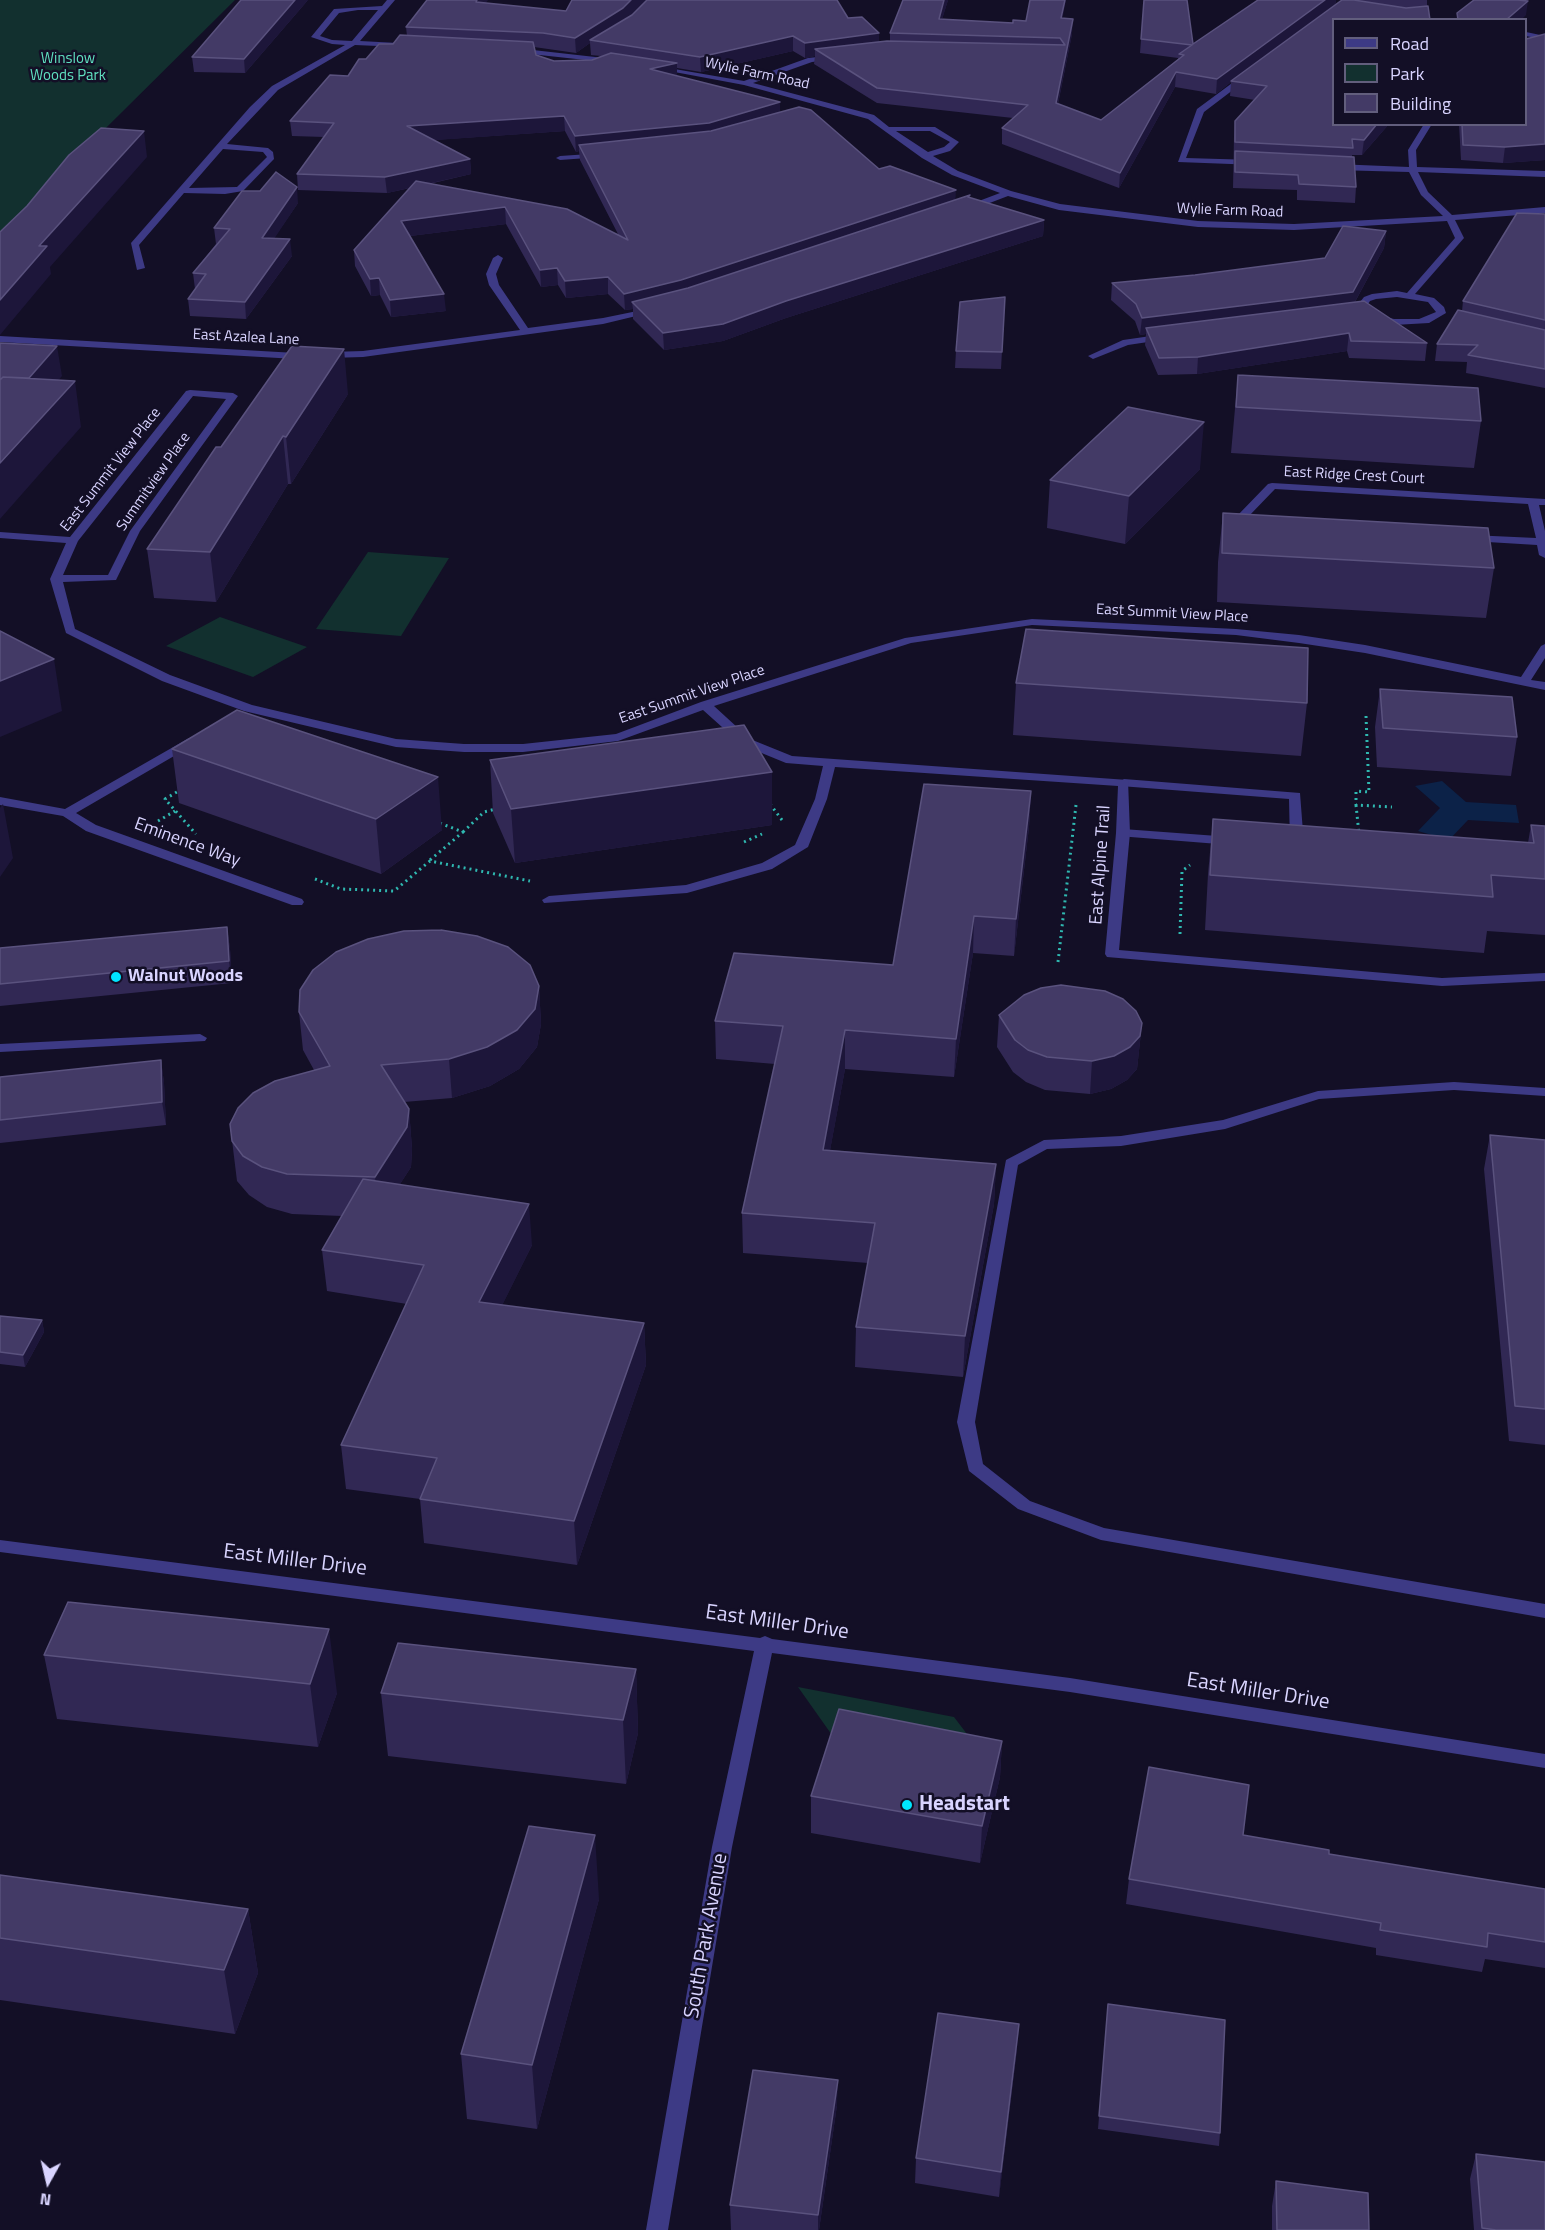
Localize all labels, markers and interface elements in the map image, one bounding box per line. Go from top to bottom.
legend [1332,18,1527,126]
text: Road [1390,30,1429,57]
park label: Winslow Woods Park [30,50,106,85]
street label: Wylie Farm Road [703,54,811,94]
text: Park [1390,60,1424,87]
text: Building [1390,90,1451,117]
street label: Wylie Farm Road [1176,200,1284,222]
street label: East Azalea Lane [192,326,300,350]
street label: East Summit View Place [57,404,165,536]
street label: Summitview Place [113,429,195,535]
street label: East Ridge Crest Court [1283,463,1425,489]
street label: East Summit View Place [1095,601,1249,627]
street label: East Summit View Place [617,662,767,728]
street label: East Alpine Trail [1086,804,1116,926]
street label: Eminence Way [131,814,243,872]
place label: Walnut Woods [128,966,243,988]
marker: Walnut Woods [109,970,123,984]
street label: East Miller Drive [222,1540,368,1582]
street label: East Miller Drive [704,1600,850,1646]
street label: East Miller Drive [1185,1668,1331,1716]
place label: Headstart [919,1792,1010,1818]
marker: Headstart [900,1798,914,1812]
street label: South Park Avenue [680,1851,734,2021]
north arrow [18,2152,78,2212]
text: N [38,2187,53,2212]

